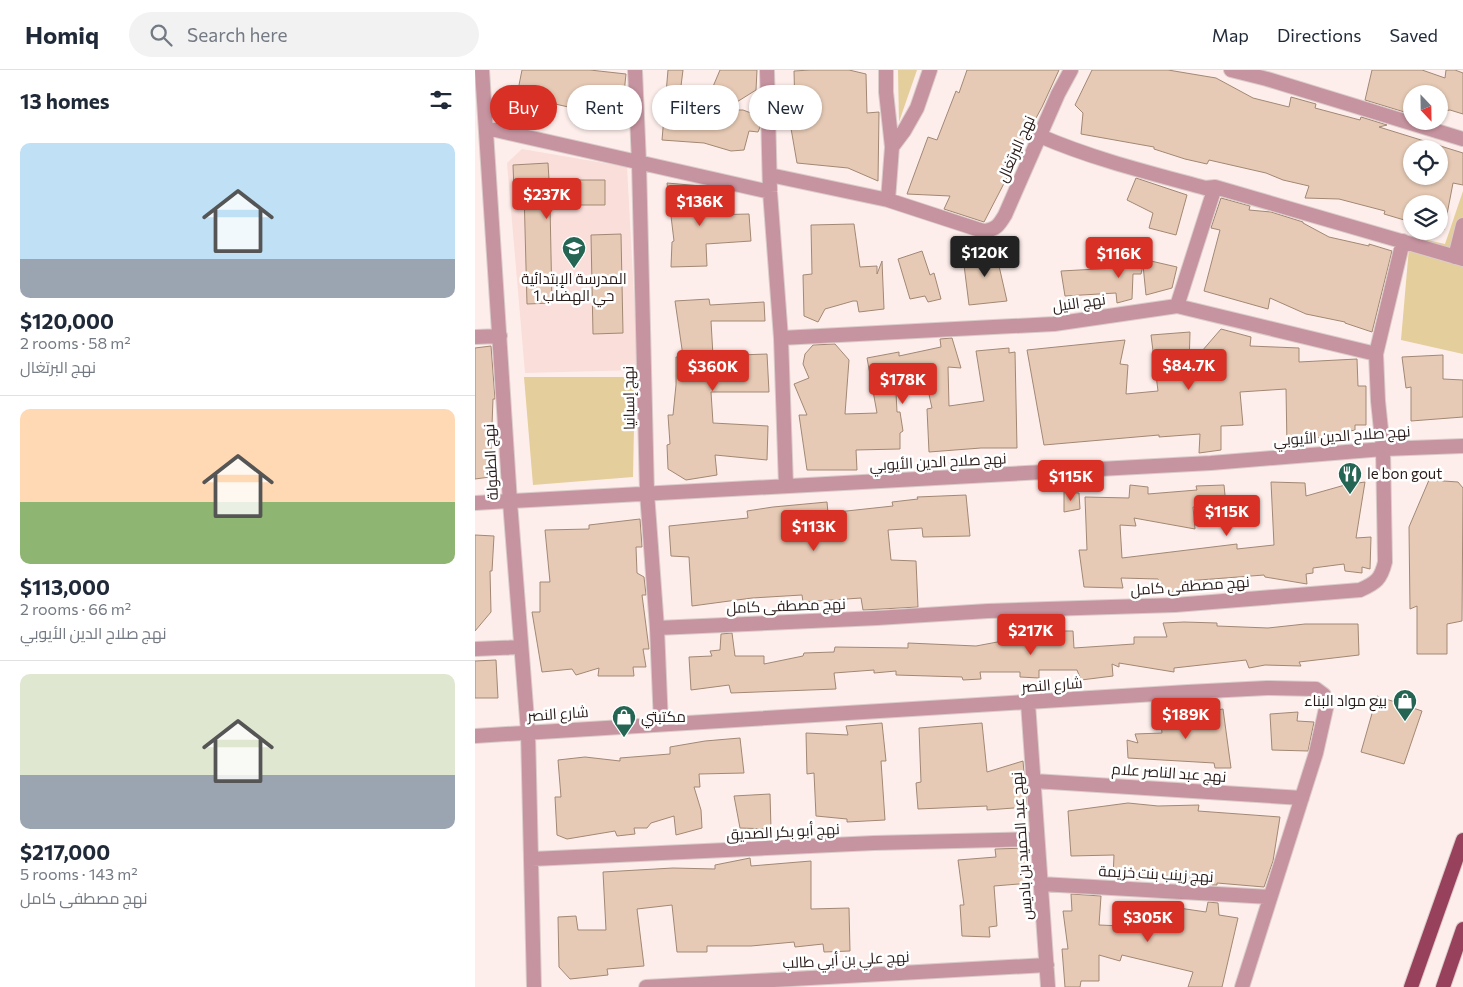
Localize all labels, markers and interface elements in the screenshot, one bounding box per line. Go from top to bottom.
search box [129,12,479,57]
text: Homiq [25,20,99,49]
icon: search [147,21,175,49]
text: Search here [187,23,288,46]
text: Map [1212,24,1249,46]
text: Directions [1277,24,1361,46]
text: Saved [1389,24,1438,46]
chip: Buy [490,85,557,130]
chip: Rent [567,85,642,130]
chip: Filters [652,85,739,130]
chip: New [749,85,822,130]
north arrow [1403,85,1447,130]
map controls [1403,85,1448,240]
icon: filters [427,86,455,114]
text: 13 homes [20,88,110,113]
street label: نهج البرتغال [992,112,1041,186]
button: locate [1403,140,1448,185]
icon: home [193,176,283,266]
pin: $237K [512,178,582,220]
text: $237K [523,184,571,203]
pin: $136K [665,184,735,227]
text: $136K [677,191,723,210]
button: layers [1403,195,1448,240]
school or university icon: المدرسة الإبتدائية حي الهضاب 1 [561,235,587,269]
pin: $120K [950,236,1020,278]
pin: $116K [1084,236,1154,279]
text: $120K [961,242,1009,261]
text: $116K [1097,243,1141,262]
place label: المدرسة الإبتدائية حي الهضاب 1 [521,269,627,308]
street label: نهج النيل [1051,289,1107,318]
text: $120,000 [20,308,114,333]
text: 2 rooms · 58 m² [20,333,131,352]
pin: $84.7K [1148,348,1230,391]
pin: $360K [678,350,748,392]
text: $84.7K [1163,355,1215,374]
text: $360K [688,356,738,375]
text: نهج البرتغال [20,357,96,376]
pin: $178K [868,362,938,405]
street label: نهج إسبانيا [618,366,641,430]
text: $178K [880,369,926,388]
street label: نهج صلاح الدين الأيوبي [1273,421,1411,453]
street label: نهج الطفولة [479,423,504,501]
icon: home [193,441,283,531]
street label: نهج صلاح الدين الأيوبي [869,448,1007,478]
pin: $115K [1036,460,1106,502]
restaurant icon: le bon gout [1337,461,1363,495]
place label: le bon gout [1367,464,1442,482]
text: $115K [1049,466,1093,485]
pin: $115K [1192,494,1262,537]
text: $115K [1205,501,1249,520]
pin: $113K [779,510,849,552]
text: $113K [792,516,836,535]
street label: نهج مصطفى كامل [1130,572,1250,601]
text: $113,000 [20,574,110,599]
street label: نهج مصطفى كامل [726,594,846,619]
text: 2 rooms · 66 m² [20,599,131,618]
pin: $217K [996,614,1066,656]
text: $217K [1008,620,1054,639]
text: نهج صلاح الدين الأيوبي [20,623,166,642]
street label: شارع النصر [1020,673,1083,698]
shop icon: بيع مواد البناء [1392,688,1418,722]
place label: بيع مواد البناء [1304,691,1387,712]
pin: $189K [1151,698,1221,740]
street label: شارع النصر [526,702,589,727]
shop icon: مكتبتي [611,704,637,738]
text: $189K [1162,704,1210,723]
icon: home [193,706,283,796]
place label: مكتبتي [641,707,686,729]
street label: نهج عبد الناصر علام [1111,759,1227,788]
street label: نهج عبد الحميد بن باديس [1007,771,1038,921]
street label: نهج أبو بكر الصديق [726,819,840,846]
text: $217,000 [20,839,110,864]
street label: نهج زينب بنت خزيمة [1098,861,1214,888]
text: 5 rooms · 143 m² [20,864,138,883]
text: نهج مصطفى كامل [20,888,147,907]
pin: $305K [1113,900,1183,943]
text: $305K [1123,907,1173,926]
street label: نهج علي بن أبي طالب [782,947,910,975]

